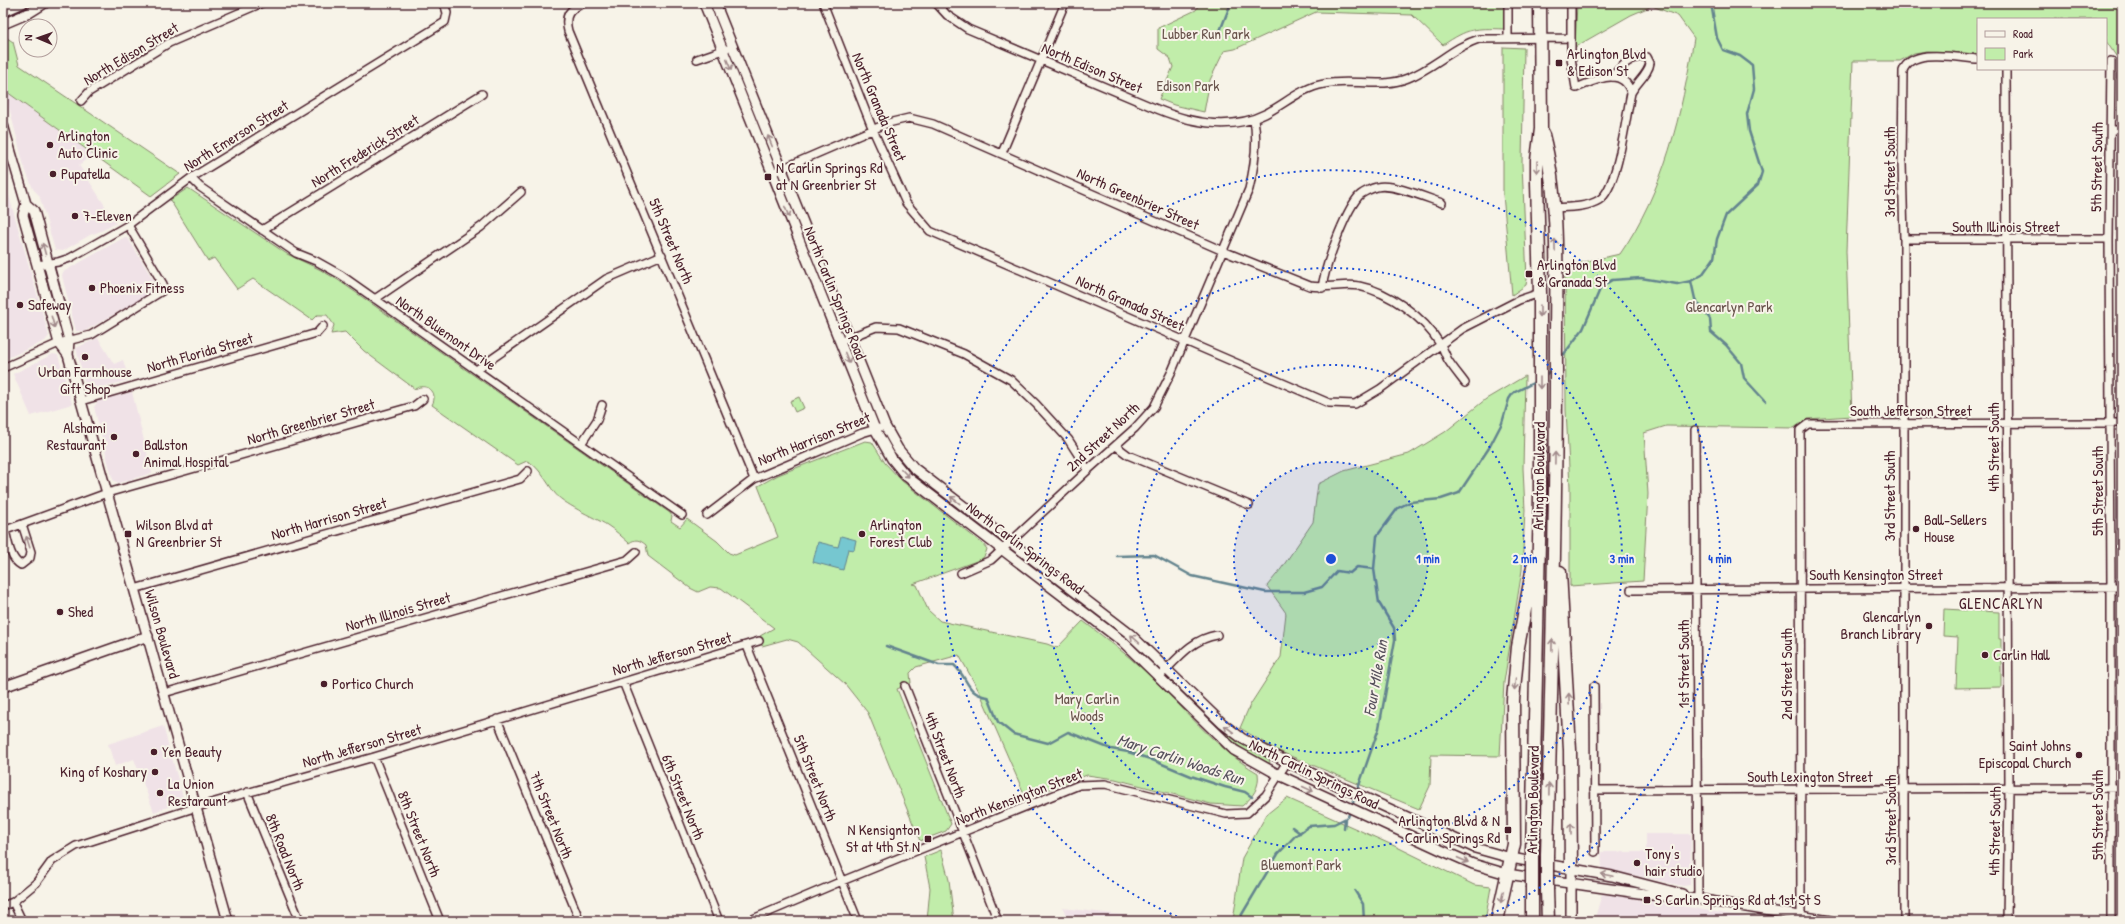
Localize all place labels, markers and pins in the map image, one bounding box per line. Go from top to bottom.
place label: Arlington Blvd & Edison St [1567,43,1646,81]
marker: Arlington Blvd & Edison St [1554,58,1564,68]
place label: Arlington Auto Clinic [58,125,118,163]
marker: Arlington Auto Clinic [45,140,55,150]
place label: N Carlin Springs Rd at N Greenbrier St [776,157,883,195]
place label: Pupatella [61,163,110,184]
marker: Pupatella [48,169,58,179]
marker: N Carlin Springs Rd at N Greenbrier St [763,172,773,182]
place label: 7-Eleven [83,205,132,226]
marker: 7-Eleven [70,211,80,221]
place label: Arlington Blvd & Granada St [1537,254,1616,292]
marker: Arlington Blvd & Granada St [1524,269,1534,279]
place label: Phoenix Fitness [100,277,185,298]
marker: Phoenix Fitness [87,283,97,293]
place label: Safeway [28,294,71,315]
marker: Safeway [15,300,25,310]
marker: Urban Farmhouse Gift Shop [80,352,90,362]
place label: Urban Farmhouse Gift Shop [38,361,132,399]
place label: Alshami Restaurant [47,417,107,455]
marker: Alshami Restaurant [109,432,119,442]
place label: Ballston Animal Hospital [144,434,229,472]
marker: Ballston Animal Hospital [131,449,141,459]
place label: Ball-Sellers House [1924,509,1987,547]
place label: Wilson Blvd at N Greenbrier St [136,514,223,552]
place label: Arlington Forest Club [869,514,932,552]
marker: Ball-Sellers House [1911,524,1921,534]
marker: Wilson Blvd at N Greenbrier St [123,529,133,539]
marker: Arlington Forest Club [857,529,867,539]
centre of rings [1324,552,1338,566]
place label: Shed [68,601,93,622]
place label: Glencarlyn Branch Library [1840,606,1921,644]
marker: Shed [55,607,65,617]
marker: Glencarlyn Branch Library [1924,621,1934,631]
place label: Carlin Hall [1993,644,2050,665]
marker: Carlin Hall [1980,650,1990,660]
place label: Portico Church [332,673,413,694]
marker: Portico Church [319,679,329,689]
place label: Saint Johns Episcopal Church [1979,735,2071,773]
place label: Yen Beauty [162,741,222,762]
marker: Yen Beauty [149,747,159,757]
marker: Saint Johns Episcopal Church [2074,750,2084,760]
place label: King of Koshary [60,761,147,782]
marker: King of Koshary [150,767,160,777]
place label: La Union Restaraunt [168,773,228,811]
marker: La Union Restaraunt [155,788,165,798]
place label: Arlington Blvd & N Carlin Springs Rd [1398,810,1500,848]
place label: N Kensignton St at 4th St N [846,819,920,857]
marker: Arlington Blvd & N Carlin Springs Rd [1503,825,1513,835]
marker: N Kensignton St at 4th St N [923,834,933,844]
place label: Tony's hair studio [1645,843,1702,881]
marker: Tony's hair studio [1632,858,1642,868]
place label: S Carlin Springs Rd at 1st St S [1655,889,1821,910]
marker: S Carlin Springs Rd at 1st St S [1642,895,1652,905]

